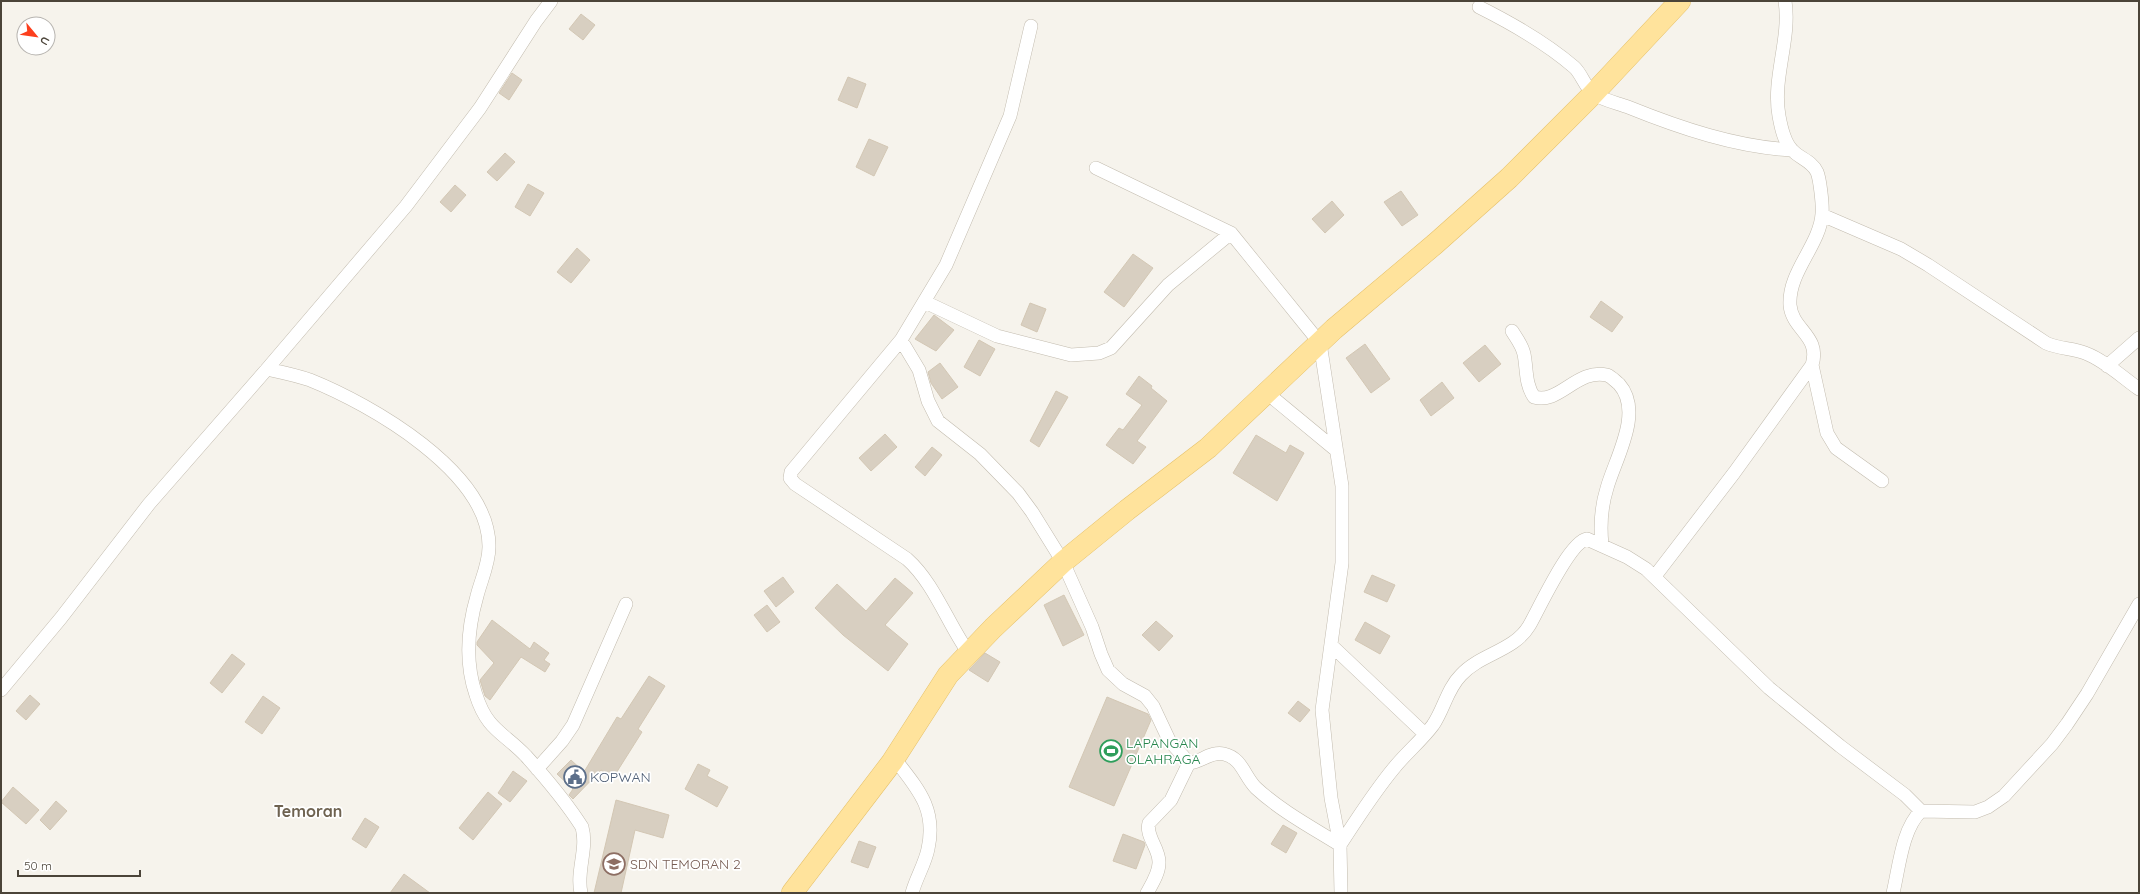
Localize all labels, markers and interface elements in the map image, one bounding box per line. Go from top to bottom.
north arrow [16,16,56,56]
text: U [37,34,53,48]
place label: LAPANGAN OLAHRAGA [1126,734,1200,768]
sports icon: LAPANGAN OLAHRAGA [1098,738,1124,764]
public building icon: KOPWAN [562,764,588,790]
place label: KOPWAN [590,768,651,786]
district label: Temoran [274,801,342,821]
school or university icon: SDN TEMORAN 2 [601,851,627,877]
scale bar [18,852,140,878]
place label: SDN TEMORAN 2 [630,855,741,873]
text: 50 m [24,858,52,873]

